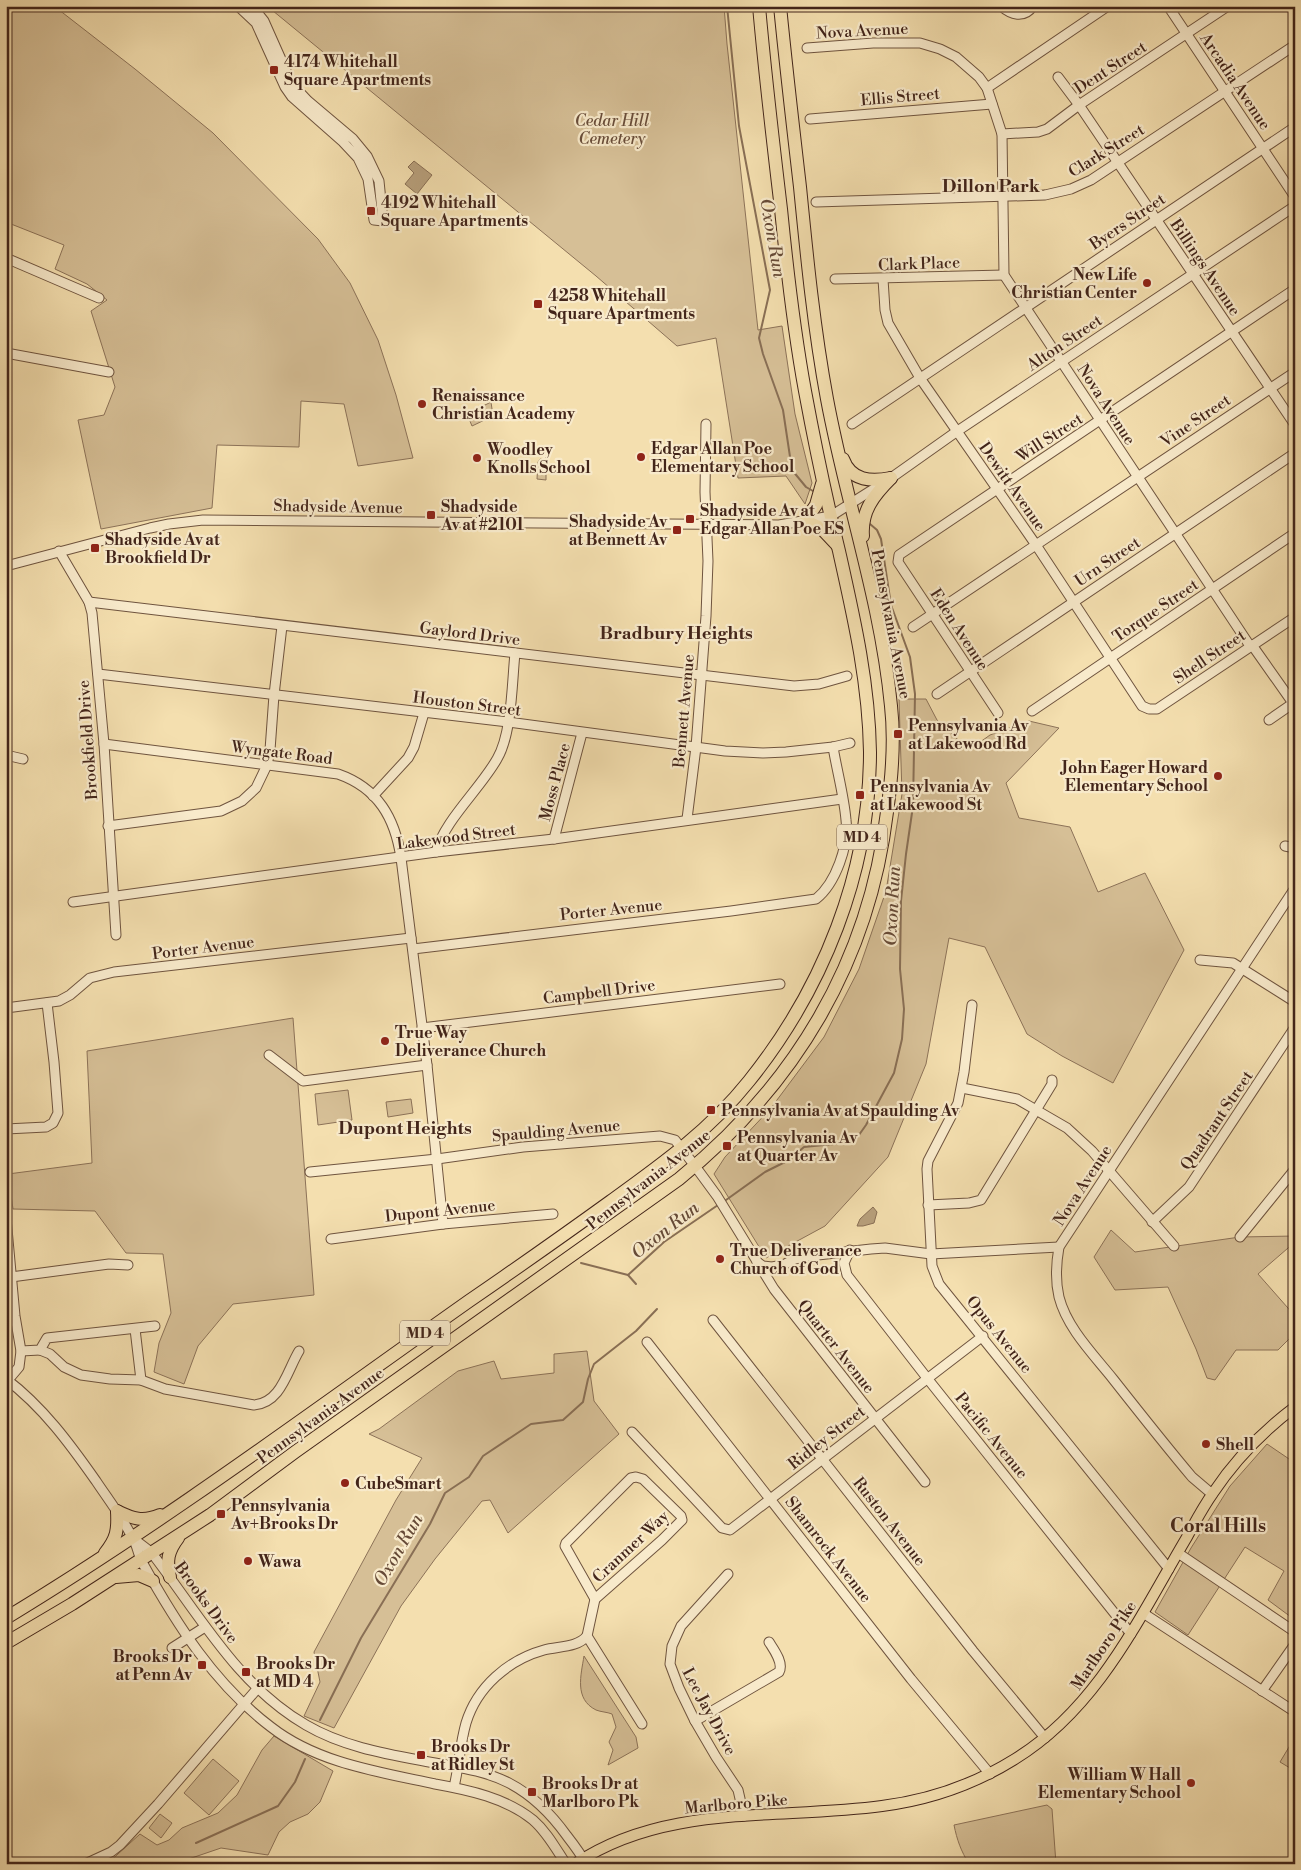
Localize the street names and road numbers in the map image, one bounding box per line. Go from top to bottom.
street label: Nova Avenue [815,19,909,43]
street label: Arcadia Avenue [1195,29,1275,134]
street label: Dent Street [1071,37,1151,99]
street label: Ellis Street [860,84,941,110]
street label: Clark Street [1065,119,1148,182]
street label: Byers Street [1085,189,1170,255]
street label: Billings Avenue [1165,215,1245,320]
street label: Clark Place [878,253,960,275]
street label: Alton Street [1022,310,1106,376]
street label: Nova Avenue [1073,360,1140,449]
street label: Vine Street [1156,390,1235,452]
street label: Will Street [1012,409,1087,467]
street label: Dewitt Avenue [974,438,1050,535]
street label: Shadyside Avenue [273,496,403,518]
street label: Urn Street [1071,532,1144,591]
street label: Pennsylvania Avenue [867,548,915,701]
street label: Torque Street [1109,575,1203,647]
street label: Eden Avenue [925,585,993,674]
street label: Gaylord Drive [418,618,521,650]
street label: Shell Street [1170,625,1250,688]
street label: Bennett Avenue [669,654,699,770]
street label: Brookfield Drive [74,679,102,802]
street label: Houston Street [412,687,522,721]
street label: Wyngate Road [229,737,334,769]
street label: Moss Place [535,741,575,824]
street label: Lakewood Street [396,820,517,854]
road number: MD 4 [837,824,887,850]
street label: Porter Avenue [559,895,663,925]
street label: Porter Avenue [151,932,255,964]
street label: Campbell Drive [542,975,656,1009]
street label: Quadrant Street [1176,1067,1258,1174]
street label: Spaulding Avenue [491,1115,621,1147]
street label: Pennsylvania Avenue [583,1125,715,1234]
street label: Nova Avenue [1049,1141,1116,1230]
street label: Dupont Avenue [384,1195,496,1227]
street label: Opus Avenue [962,1292,1037,1377]
street label: Quarter Avenue [793,1296,879,1398]
road number: MD 4 [400,1320,450,1346]
street label: Pennsylvania Avenue [253,1363,388,1469]
street label: Pacific Avenue [950,1388,1032,1483]
street label: Ridley Street [784,1401,870,1474]
street label: Ruston Avenue [848,1473,930,1570]
street label: Shamrock Avenue [781,1493,876,1607]
street label: Cranmer Way [588,1506,673,1587]
street label: Brooks Drive [169,1557,242,1647]
street label: Marlboro Pike [1067,1597,1141,1694]
street label: Lee Jay Drive [678,1664,741,1759]
street label: Marlboro Pike [684,1790,788,1818]

